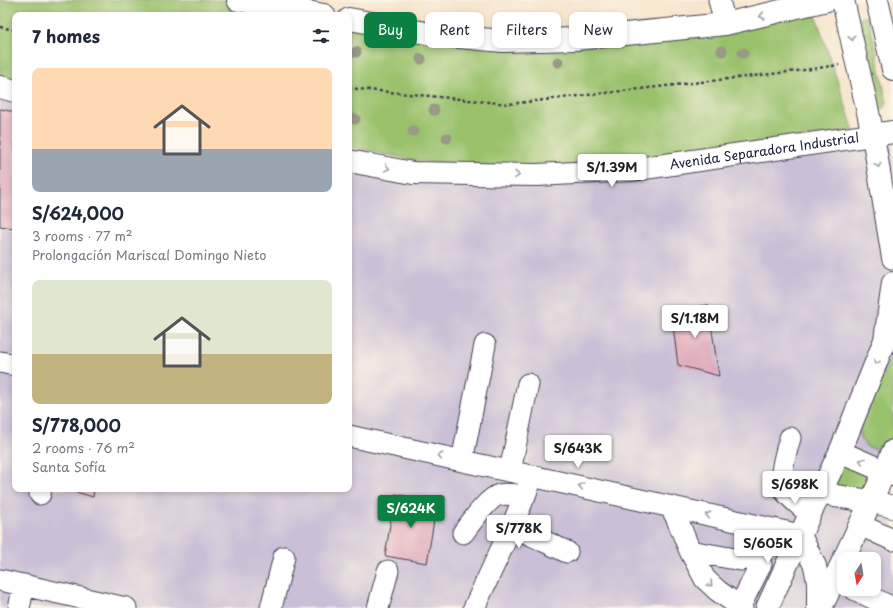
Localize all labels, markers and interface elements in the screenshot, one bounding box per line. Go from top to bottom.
one-way arrow [759,11,766,19]
chip: Buy [364,12,417,48]
chip: Rent [425,12,484,48]
chip: Filters [492,12,561,48]
chip: New [569,12,627,48]
text: 7 homes [32,23,100,49]
icon: filters [310,25,332,47]
one-way arrow [847,35,855,41]
icon: home [146,94,218,166]
street label: Avenida Separadora Industrial [668,127,860,173]
pin: S/1.39M [575,154,649,188]
text: S/1.39M [587,157,637,176]
one-way arrow [873,162,882,168]
one-way arrow [384,163,390,172]
one-way arrow [514,171,520,179]
text: S/624,000 [32,200,124,226]
text: 3 rooms · 77 m² [32,226,133,245]
text: Prolongación Mariscal Domingo Nieto [32,245,266,264]
pin: S/1.18M [658,305,732,339]
icon: home [146,306,218,378]
text: S/1.18M [671,308,719,327]
one-way arrow [873,359,881,366]
text: S/778,000 [32,412,121,438]
pin: S/643K [545,435,611,469]
text: 2 rooms · 76 m² [32,438,135,457]
text: S/643K [554,438,602,457]
one-way arrow [437,452,443,460]
text: Santa Sofía [32,457,106,476]
one-way arrow [859,458,867,466]
pin: S/698K [762,471,828,505]
text: S/698K [771,474,819,493]
one-way arrow [577,483,584,491]
pin: S/624K [378,495,444,529]
text: S/624K [387,498,435,517]
one-way arrow [704,511,711,519]
pin: S/778K [486,515,552,549]
text: S/778K [496,518,542,537]
pin: S/605K [735,530,801,564]
text: S/605K [743,533,793,552]
north arrow [837,552,881,596]
map controls [837,552,881,596]
one-way arrow [705,579,713,586]

